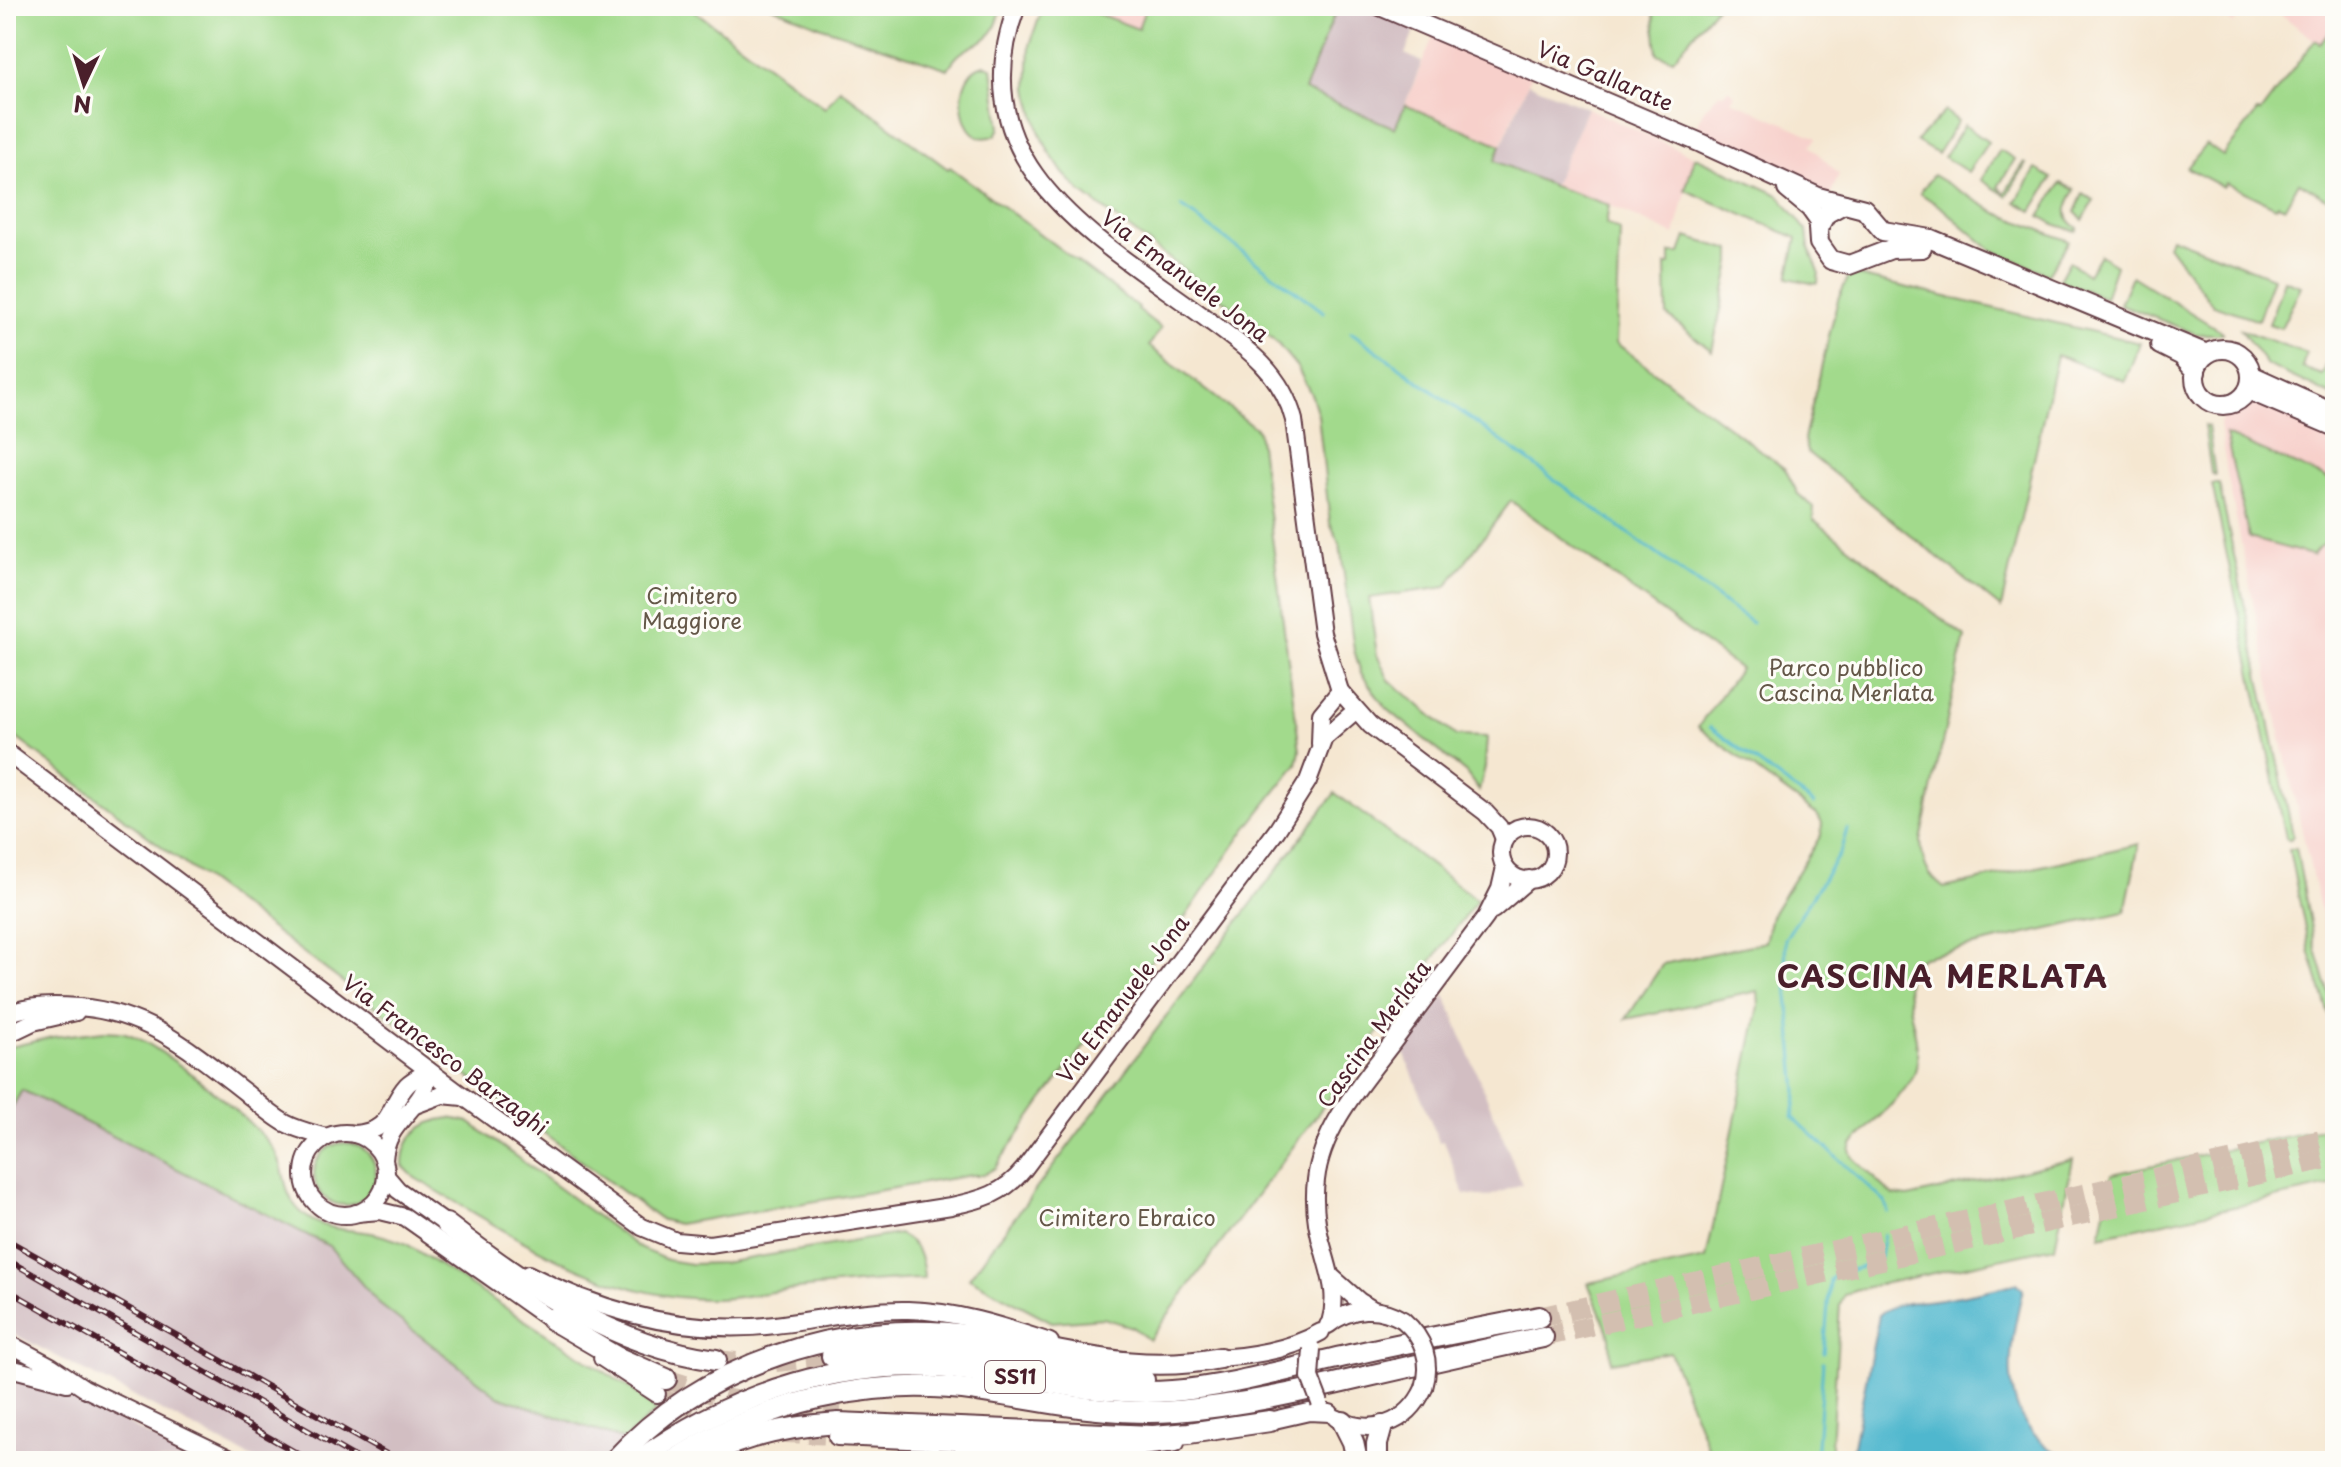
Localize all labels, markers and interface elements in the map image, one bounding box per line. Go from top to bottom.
street label: Via Gallarate [1532,31,1679,118]
north arrow [44,44,124,124]
text: N [73,88,92,123]
street label: Via Emanuele Jona [1095,200,1277,349]
park label: Cimitero Maggiore [642,578,742,636]
park label: Parco pubblico Cascina Merlata [1758,650,1934,708]
street label: Via Emanuele Jona [1047,907,1196,1089]
street label: Cascina Merlata [1308,952,1438,1114]
district label: CASCINA MERLATA [1777,953,2109,998]
street label: Via Francesco Barzaghi [336,965,556,1142]
park label: Cimitero Ebraico [1038,1200,1216,1233]
road number: SS11 [985,1361,1045,1393]

